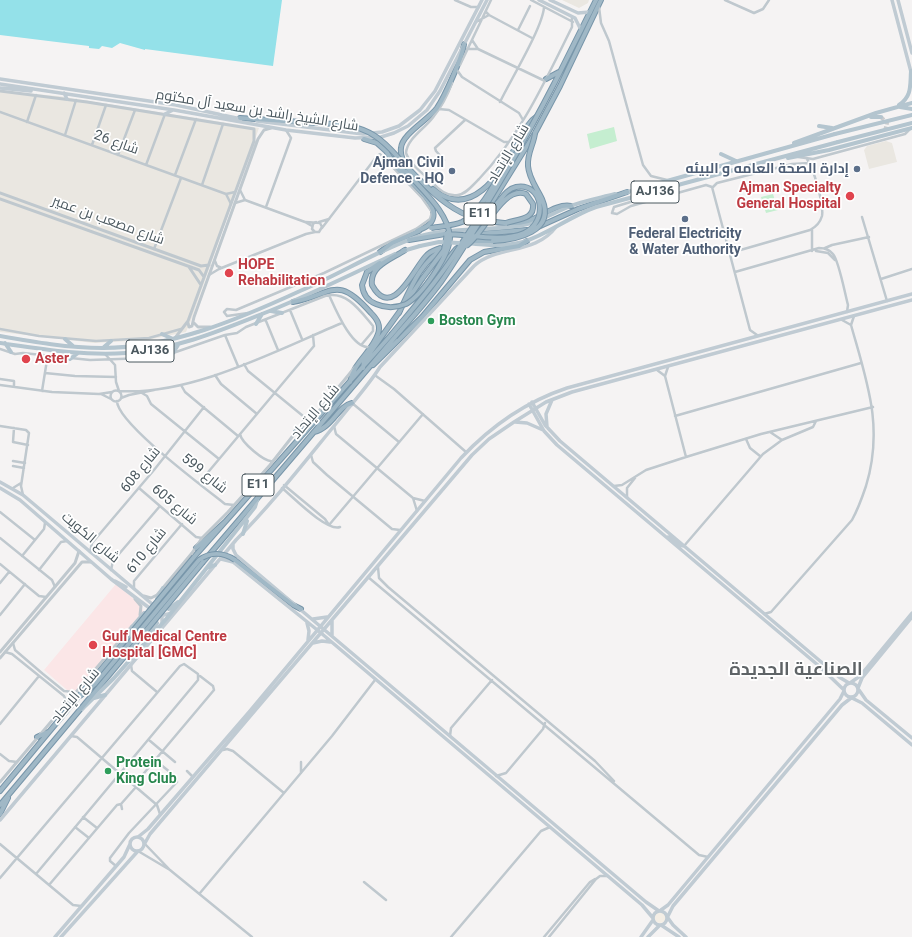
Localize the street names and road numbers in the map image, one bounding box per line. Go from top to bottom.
street label: شارع الشيخ راشد بن سعيد آل مكتوم [154,87,360,135]
street label: شارع الإتحاد [485,121,533,187]
street label: شارع 26 [91,127,141,159]
road number: AJ136 [631,181,679,203]
street label: شارع مصعب بن عمير [50,193,166,249]
road number: E11 [464,203,496,225]
road number: AJ136 [126,340,174,362]
street label: شارع الإتحاد [288,381,344,443]
street label: شارع 608 [117,444,165,496]
street label: شارع 599 [178,450,230,498]
road number: E11 [242,474,274,496]
street label: شارع 605 [148,481,200,529]
street label: شارع الكويت [58,509,122,567]
street label: شارع 610 [123,525,171,577]
street label: شارع الإتحاد [48,665,104,727]

